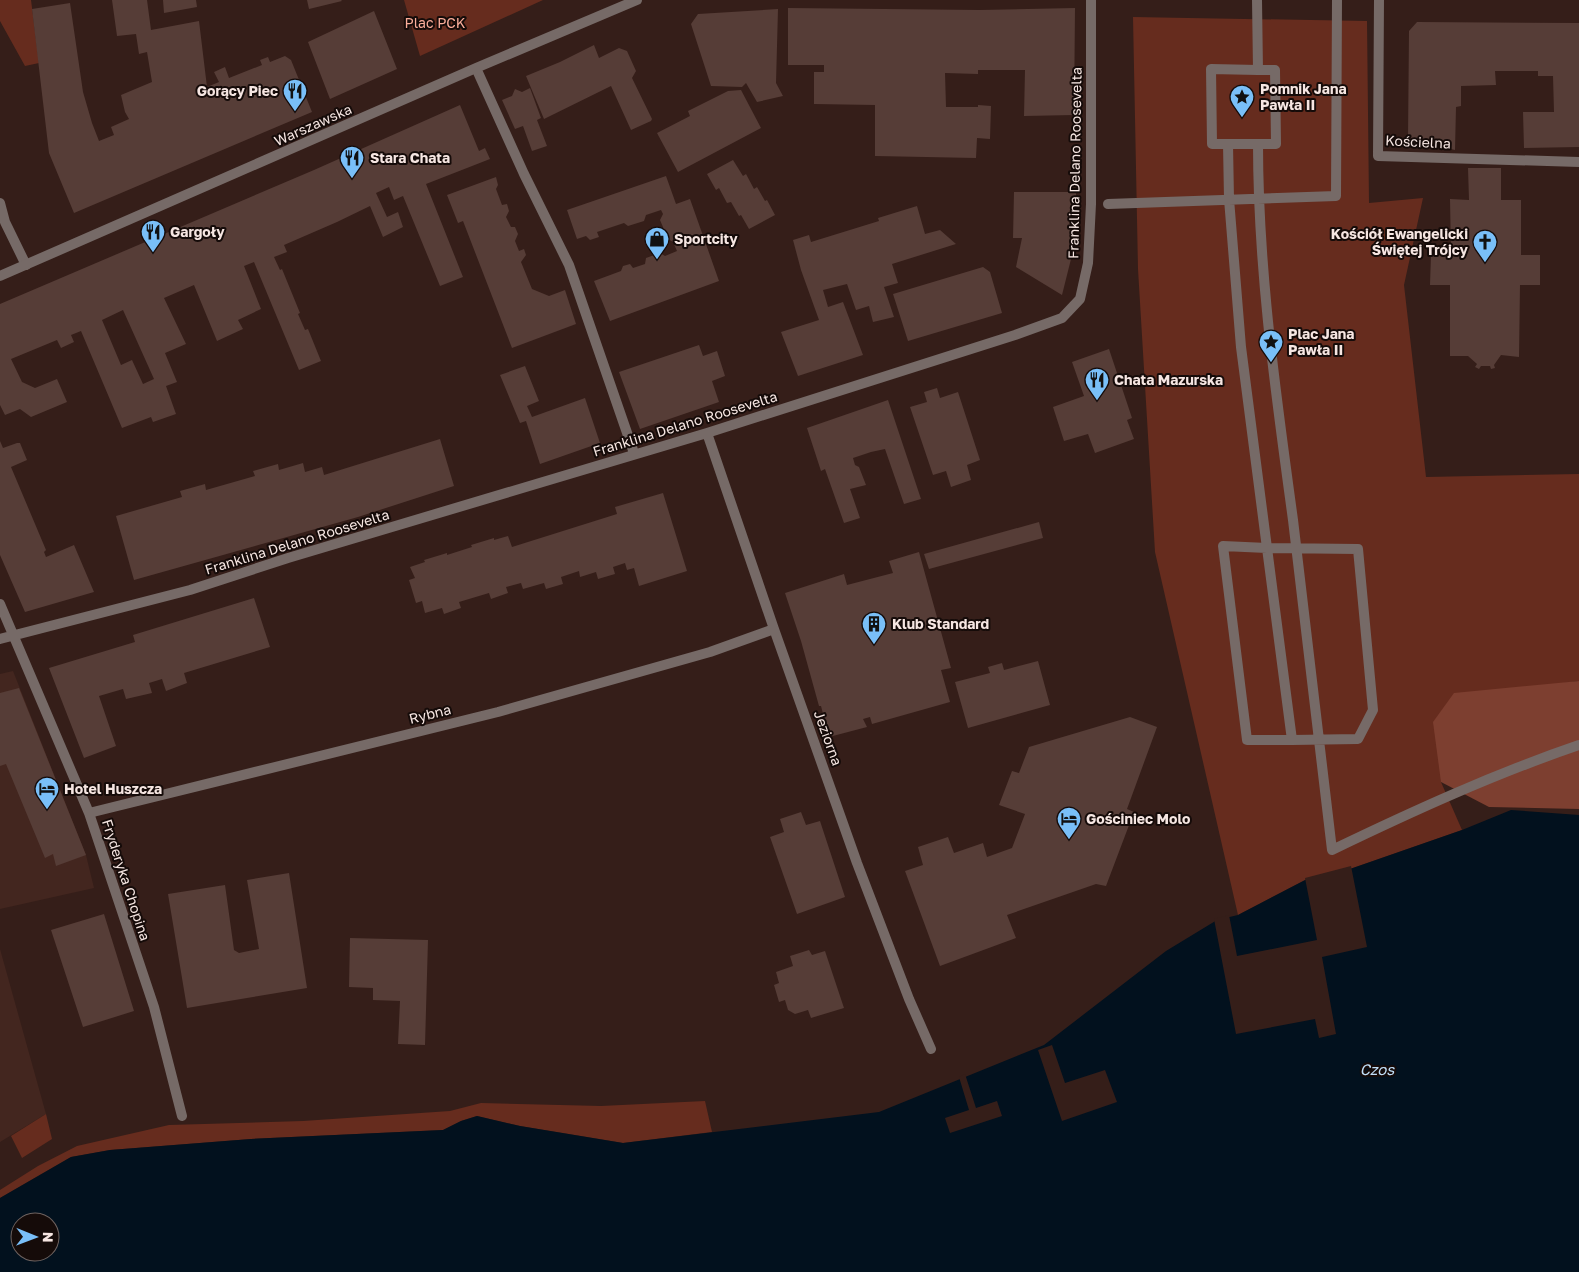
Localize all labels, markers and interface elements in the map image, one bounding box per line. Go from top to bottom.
park label: Plac PCK [404,14,466,31]
street label: Franklina Delano Roosevelta [1064,67,1085,259]
restaurant icon: Gorący Piec [282,78,308,112]
place label: Pomnik Jana Pawła II [1260,80,1347,113]
place label: Gorący Piec [197,82,278,99]
place icon: Pomnik Jana Pawła II [1229,84,1255,118]
street label: Warszawska [271,100,354,149]
street label: Kościelna [1385,131,1451,152]
restaurant icon: Stara Chata [339,145,365,179]
place label: Stara Chata [370,149,450,166]
restaurant icon: Gargoły [140,219,166,253]
place label: Gargoły [170,223,225,240]
place label: Kościół Ewangelicki Świętej Trójcy [1331,225,1469,258]
shop icon: Sportcity [644,226,670,260]
church icon: Kościół Ewangelicki Świętej Trójcy [1472,229,1498,263]
place label: Sportcity [674,230,738,247]
place label: Plac Jana Pawła II [1288,325,1354,358]
place icon: Plac Jana Pawła II [1258,329,1284,363]
restaurant icon: Chata Mazurska [1084,367,1110,401]
place label: Chata Mazurska [1114,371,1223,388]
street label: Franklina Delano Roosevelta [591,387,779,460]
street label: Franklina Delano Roosevelta [203,505,391,578]
building icon: Klub Standard [861,611,887,645]
place label: Klub Standard [892,615,989,632]
street label: Rybna [407,700,453,727]
street label: Jeziorna [811,708,846,768]
hotel icon: Hotel Huszcza [34,776,60,810]
place label: Hotel Huszcza [64,780,162,797]
hotel icon: Gościniec Molo [1056,806,1082,840]
place label: Gościniec Molo [1086,810,1190,827]
street label: Fryderyka Chopina [99,817,154,943]
water label: Czos [1360,1060,1395,1078]
north arrow [10,1212,60,1262]
text: N [40,1232,57,1243]

